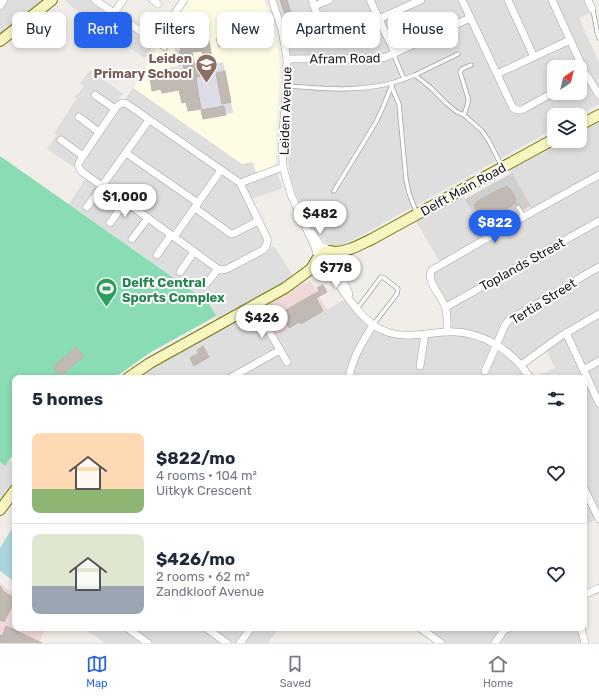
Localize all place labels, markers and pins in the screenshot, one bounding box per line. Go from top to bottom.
place label: Leiden Primary School [94,51,192,81]
school or university icon: Leiden Primary School [194,52,220,85]
pin: $1,000 [92,184,158,218]
pin: $482 [296,201,344,235]
pin: $822 [471,210,519,244]
pin: $778 [312,255,360,289]
place label: Delft Central Sports Complex [122,275,225,305]
sports icon: Delft Central Sports Complex [93,276,119,309]
pin: $426 [238,305,286,339]

